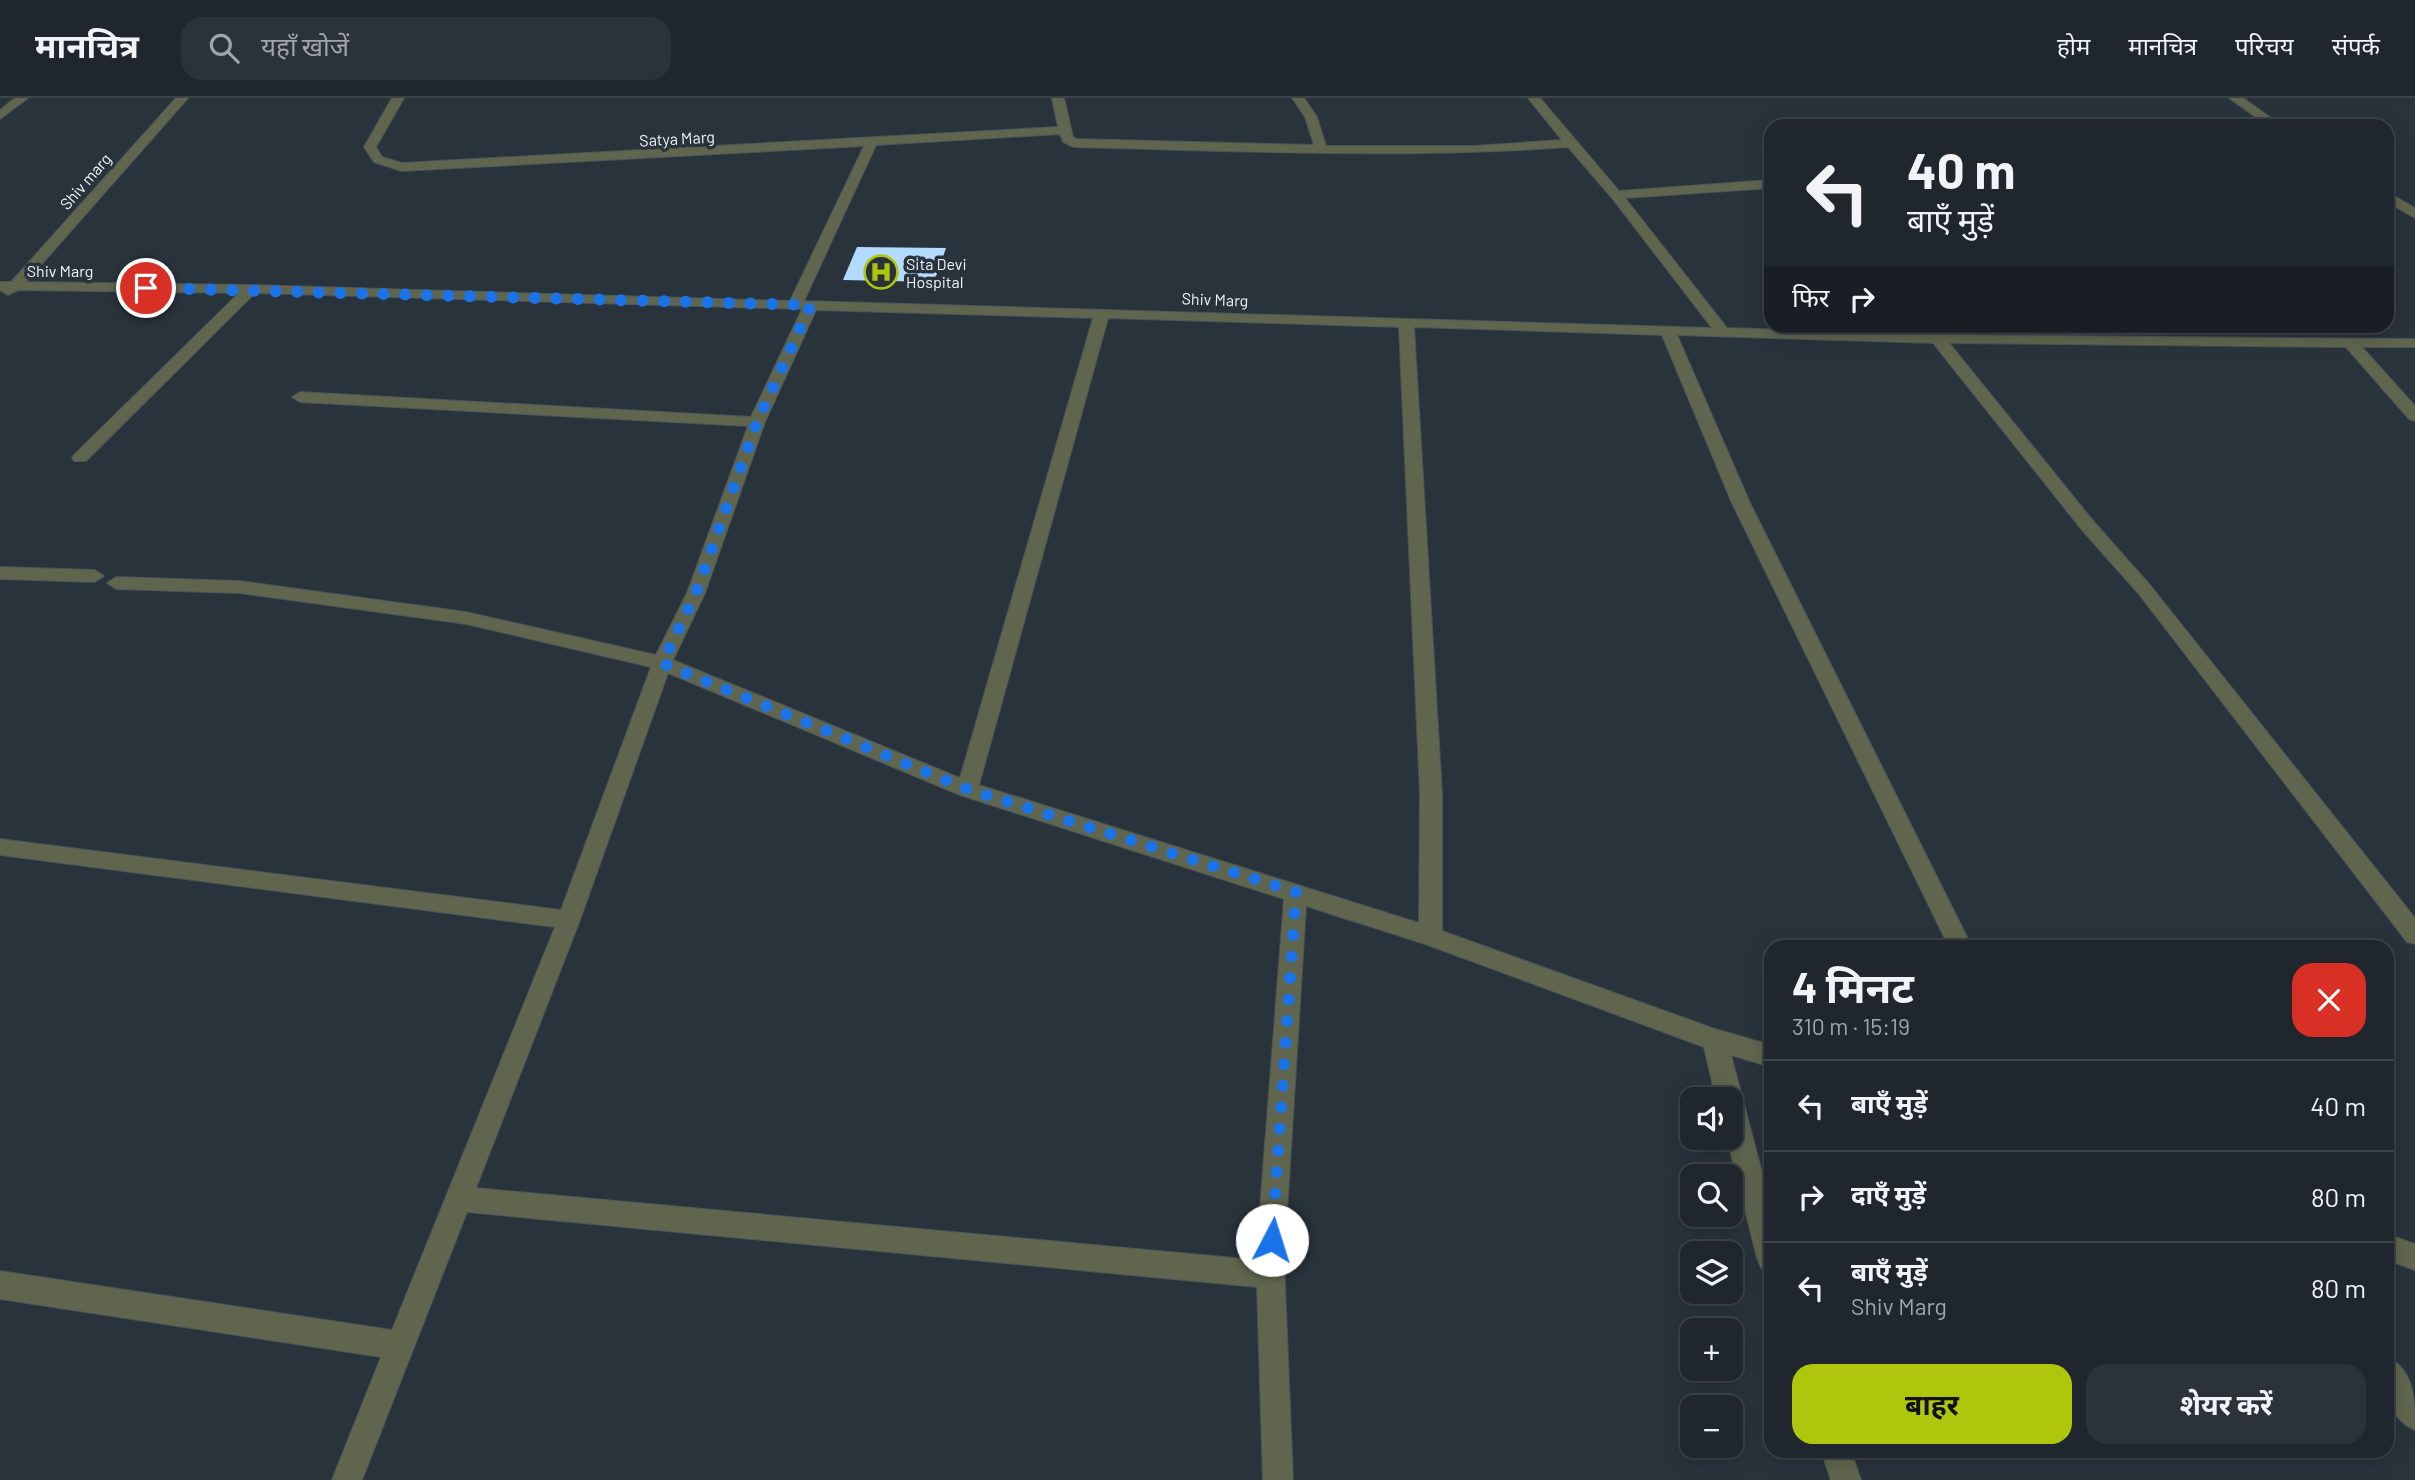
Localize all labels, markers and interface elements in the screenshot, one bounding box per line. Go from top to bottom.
search box [181,17,671,80]
text: मानचित्र [35,25,139,65]
icon: search [205,29,243,67]
text: यहाँ खोजें [261,30,349,61]
text: होम [2057,31,2090,60]
text: मानचित्र [2128,31,2197,60]
text: परिचय [2235,31,2294,60]
text: संपर्क [2332,31,2380,60]
street label: Satya Marg [639,127,715,149]
text: 40 m [1907,140,2015,199]
icon: left [1792,147,1883,238]
street label: Shiv marg [55,149,115,213]
text: बाएँ मुड़ें [1907,200,1994,238]
hospital icon: Sita Devi Hospital [862,253,900,291]
place label: Sita Devi Hospital [906,254,967,291]
pin [116,258,176,318]
street label: Shiv Marg [27,261,93,280]
icon: arrive [127,269,165,307]
icon: right [1843,280,1881,318]
text: फिर [1792,281,1829,312]
street label: Shiv Marg [1181,288,1249,310]
text: 4 मिनट [1792,961,1914,1011]
button: close [2292,963,2366,1037]
text: 310 m · 15:19 [1792,1012,1910,1040]
map controls [1680,1087,1743,1458]
button: sound [1680,1087,1743,1150]
icon: left [1792,1087,1830,1125]
text: बाएँ मुड़ें [1851,1087,1928,1118]
text: 40 m [2310,1090,2366,1121]
button: search [1680,1164,1743,1227]
icon: right [1792,1178,1830,1216]
text: दाएँ मुड़ें [1851,1178,1926,1209]
text: 80 m [2311,1181,2366,1212]
position arrow [1235,1203,1309,1277]
button: layers [1680,1241,1743,1304]
text: बाएँ मुड़ें [1851,1255,1928,1286]
icon: left [1792,1269,1830,1307]
text: 80 m [2311,1272,2366,1303]
text: Shiv Marg [1851,1292,1947,1320]
button: + [1680,1318,1743,1381]
button: बाहर [1792,1364,2072,1444]
button: शेयर करें [2086,1364,2366,1444]
button: − [1680,1395,1743,1458]

